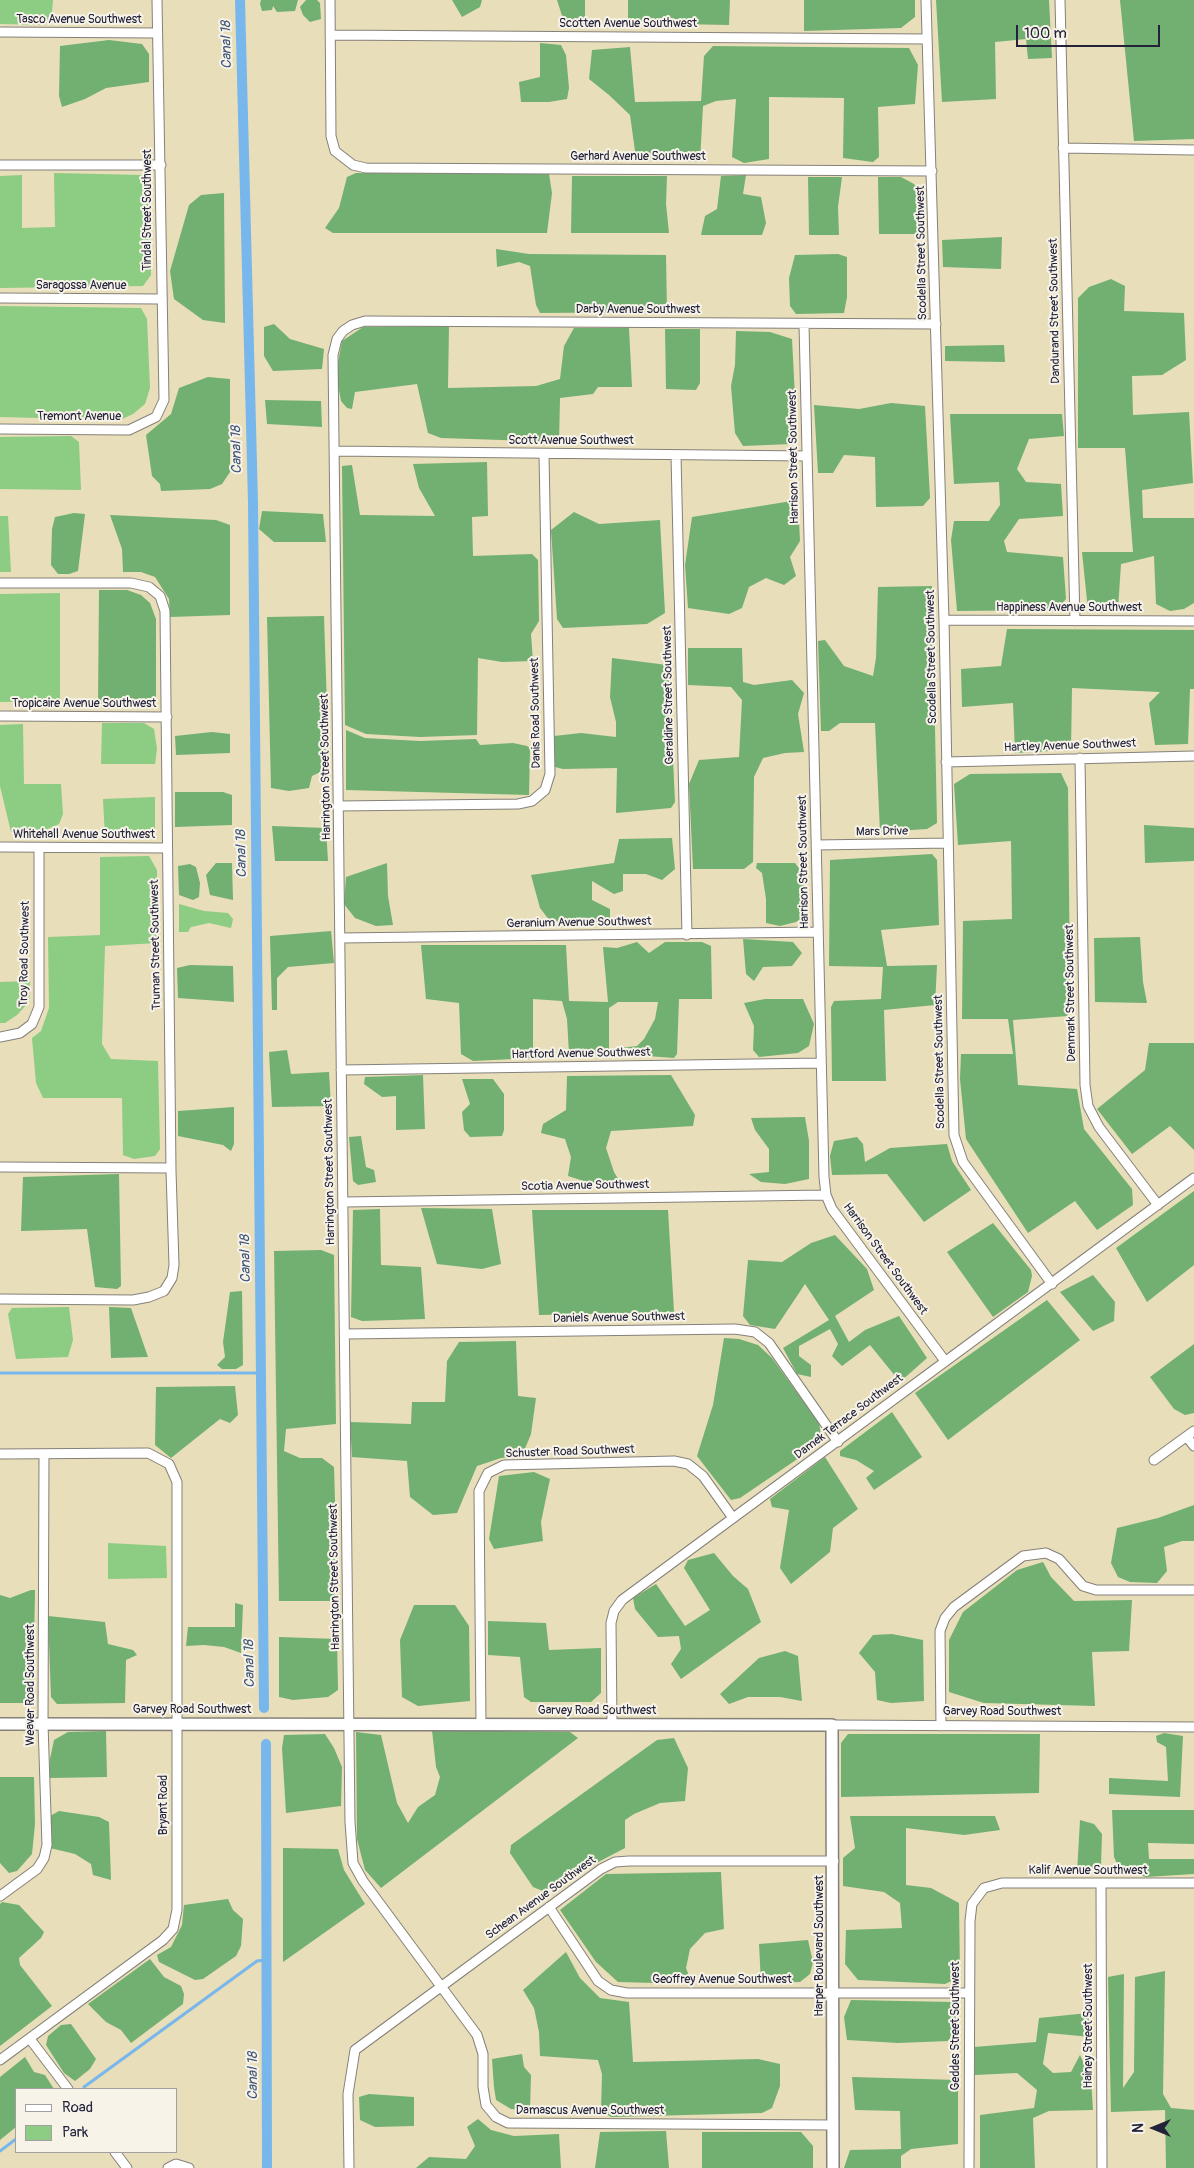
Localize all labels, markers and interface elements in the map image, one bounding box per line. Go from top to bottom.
street label: Tasco Avenue Southwest [16,13,142,27]
scale bar [1019,15,1163,47]
street label: Scotten Avenue Southwest [559,17,697,31]
water label: Canal 18 [218,21,236,69]
text: 100 m [1024,24,1067,43]
street label: Tindal Street Southwest [141,149,155,271]
street label: Gerhard Avenue Southwest [570,150,706,164]
street label: Scodella Street Southwest [914,186,930,320]
street label: Dandurand Street Southwest [1047,238,1063,384]
street label: Saragossa Avenue [36,279,126,293]
street label: Darby Avenue Southwest [576,303,700,317]
street label: Harrison Street Southwest [786,390,802,524]
street label: Tremont Avenue [37,410,121,424]
water label: Canal 18 [228,426,246,474]
street label: Scott Avenue Southwest [508,434,634,448]
street label: Scodella Street Southwest [924,590,940,724]
street label: Happiness Avenue Southwest [996,601,1142,615]
street label: Geraldine Street Southwest [661,625,677,765]
street label: Danis Road Southwest [528,657,544,769]
street label: Harrington Street Southwest [318,694,334,840]
street label: Tropicaire Avenue Southwest [12,697,156,711]
street label: Hartley Avenue Southwest [1004,736,1136,756]
street label: Harrison Street Southwest [796,795,812,929]
street label: Mars Drive [856,824,908,840]
street label: Whitehall Avenue Southwest [13,828,155,842]
water label: Canal 18 [233,830,251,878]
street label: Truman Street Southwest [148,879,164,1011]
street label: Troy Road Southwest [17,901,33,1007]
street label: Geranium Avenue Southwest [506,915,652,931]
street label: Denmark Street Southwest [1063,924,1079,1062]
street label: Scodella Street Southwest [932,995,948,1129]
street label: Hartford Avenue Southwest [511,1046,651,1062]
street label: Harrington Street Southwest [322,1099,338,1245]
street label: Scotia Avenue Southwest [521,1178,649,1194]
street label: Harrison Street Southwest [840,1200,930,1318]
water label: Canal 18 [237,1235,255,1283]
street label: Daniels Avenue Southwest [553,1310,685,1326]
street label: Damek Terrace Southwest [792,1372,906,1462]
street label: Schuster Road Southwest [505,1443,635,1461]
street label: Harrington Street Southwest [327,1504,343,1650]
street label: Weaver Road Southwest [24,1624,38,1746]
water label: Canal 18 [241,1640,259,1688]
street label: Garvey Road Southwest [133,1703,251,1717]
street label: Garvey Road Southwest [538,1704,656,1718]
street label: Garvey Road Southwest [943,1705,1061,1719]
street label: Bryant Road [157,1775,171,1835]
street label: Schean Avenue Southwest [483,1853,599,1943]
street label: Kalif Avenue Southwest [1029,1864,1147,1878]
street label: Harper Boulevard Southwest [813,1875,827,2017]
street label: Geddes Street Southwest [949,1962,963,2090]
street label: Hainey Street Southwest [1082,1964,1096,2088]
street label: Geoffrey Avenue Southwest [652,1973,792,1987]
water label: Canal 18 [245,2052,261,2100]
legend [15,2088,178,2153]
text: Road [62,2098,93,2117]
north arrow [1129,2103,1179,2153]
street label: Damascus Avenue Southwest [516,2104,664,2118]
text: Park [62,2123,88,2142]
text: N [1130,2123,1147,2133]

